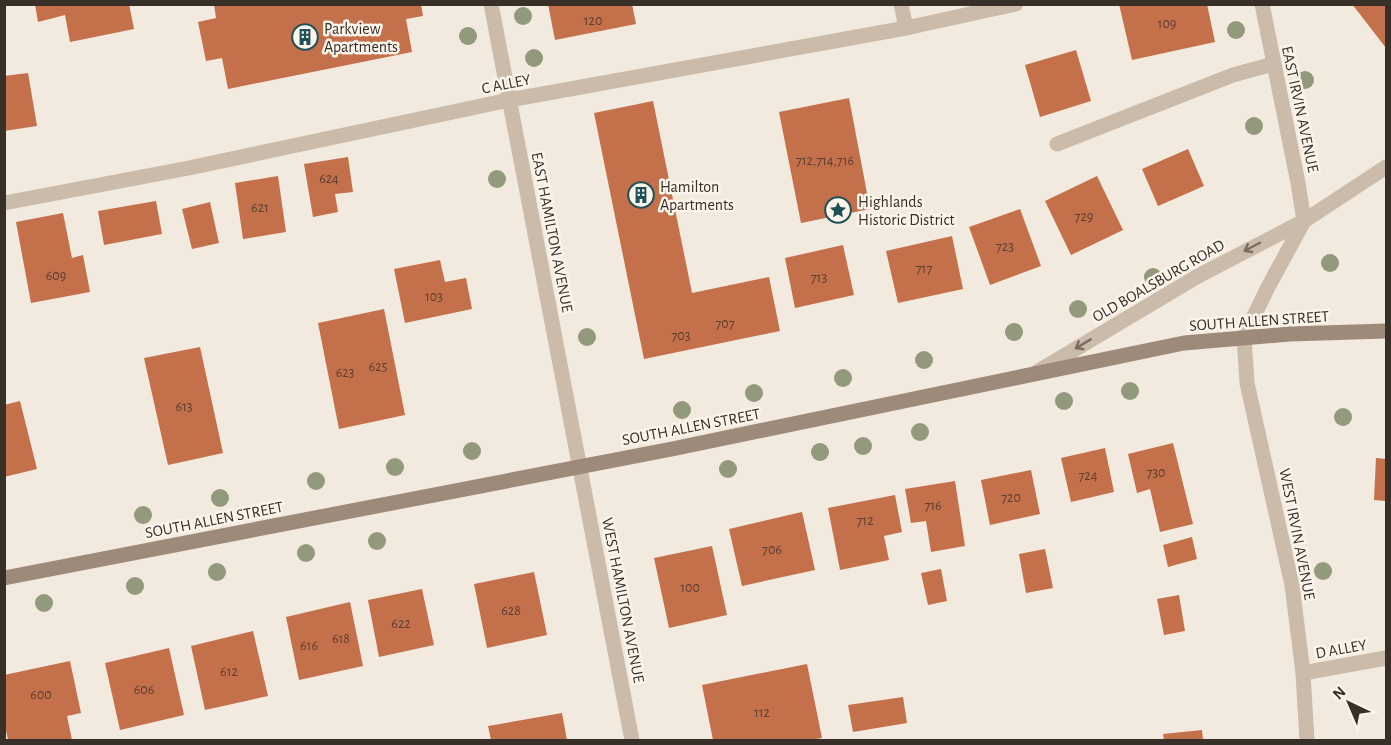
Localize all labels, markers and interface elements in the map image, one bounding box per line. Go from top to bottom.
house number: 120 [584,14,602,28]
house number: 109 [1158,17,1176,31]
place label: Parkview Apartments [324,21,398,55]
building icon: Parkview Apartments [290,22,320,52]
street label: EAST IRVIN AVENUE [1279,45,1321,174]
street label: C ALLEY [480,71,533,97]
street label: EAST HAMILTON AVENUE [529,151,575,314]
house number: 712,714,716 [796,154,854,168]
house number: 624 [319,172,339,186]
place label: Hamilton Apartments [660,179,734,213]
building icon: Hamilton Apartments [626,180,656,210]
place label: Highlands Historic District [858,194,955,228]
place icon: Highlands Historic District [823,195,853,225]
house number: 621 [251,201,269,215]
house number: 729 [1075,210,1093,224]
street label: OLD BOALSBURG ROAD [1090,237,1227,325]
house number: 723 [996,240,1014,254]
one-way arrow [1243,242,1261,254]
house number: 717 [916,262,932,276]
house number: 609 [46,269,66,283]
house number: 713 [811,271,827,285]
house number: 103 [425,290,443,304]
street label: SOUTH ALLEN STREET [1189,308,1330,334]
house number: 707 [715,317,735,331]
house number: 703 [672,329,691,343]
one-way arrow [1075,339,1092,351]
house number: 625 [369,360,388,374]
house number: 623 [336,366,355,380]
house number: 613 [175,400,193,414]
street label: SOUTH ALLEN STREET [621,406,762,448]
house number: 730 [1147,466,1166,480]
street label: WEST IRVIN AVENUE [1276,467,1318,602]
house number: 724 [1079,469,1098,483]
house number: 720 [1001,491,1021,505]
street label: SOUTH ALLEN STREET [144,499,285,541]
house number: 716 [924,499,942,513]
house number: 712 [856,514,874,528]
street label: WEST HAMILTON AVENUE [599,516,647,684]
house number: 706 [762,543,782,557]
house number: 100 [680,581,700,595]
house number: 628 [501,604,521,618]
house number: 622 [391,617,411,631]
house number: 618 [332,632,350,646]
street label: D ALLEY [1314,637,1369,661]
house number: 616 [300,639,318,653]
house number: 612 [220,665,238,679]
north arrow [1319,673,1379,733]
house number: 606 [134,683,154,697]
text: N [1330,683,1349,703]
house number: 600 [30,688,52,702]
house number: 112 [754,706,770,720]

